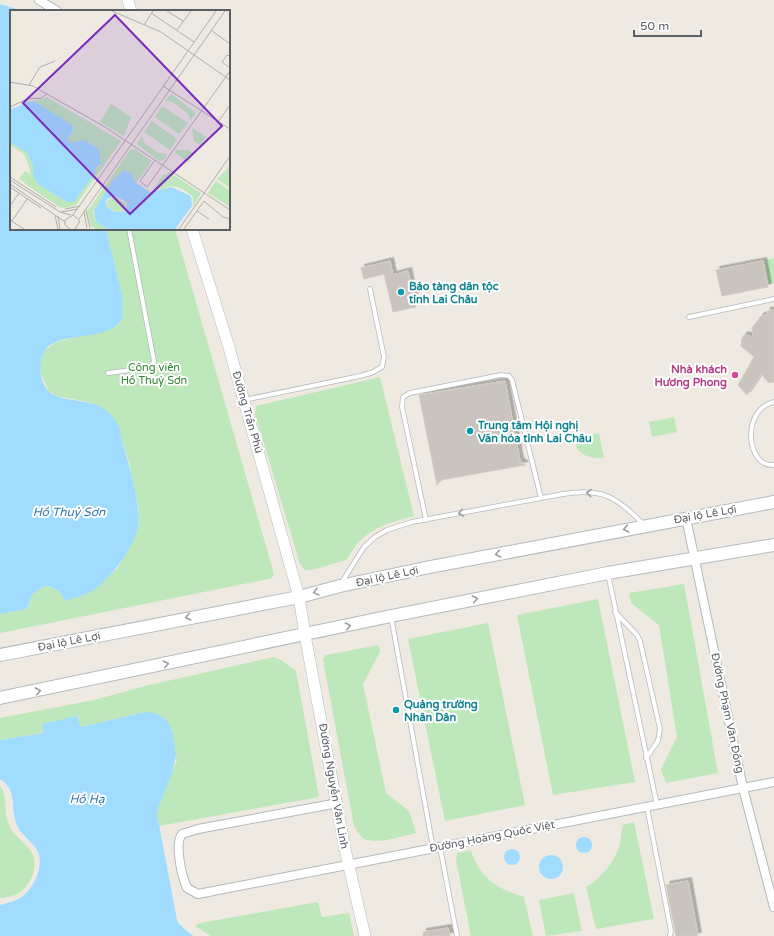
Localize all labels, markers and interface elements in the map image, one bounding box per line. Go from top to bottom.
inset map [10,10,230,230]
scale bar [634,12,701,38]
text: 50 m [640,19,669,33]
place label: Bảo tàng dân tộc tỉnh Lai Châu [408,280,499,306]
marker: Bảo tàng dân tộc tỉnh Lai Châu [396,287,406,297]
park label: Công viên Hồ Thuỷ Sơn [121,361,187,387]
place label: Nhà khách Hương Phong [654,363,727,390]
street label: Đường Trần Phú [230,370,265,455]
marker: Nhà khách Hương Phong [730,370,740,380]
place label: Trung tâm Hội nghị Văn hóa tỉnh Lai Châu [477,419,592,445]
marker: Trung tâm Hội nghị Văn hóa tỉnh Lai Châu [465,426,475,436]
one-way arrow [586,488,592,497]
street label: Đại lộ Lê Lợi [673,503,737,526]
water label: Hồ Thuỷ Sơn [33,505,106,519]
one-way arrow [458,509,464,517]
one-way arrow [622,525,629,533]
one-way arrow [495,549,501,558]
street label: Đại lộ Lê Lợi [355,564,419,589]
one-way arrow [313,587,320,596]
one-way arrow [472,596,478,604]
one-way arrow [185,612,191,621]
one-way arrow [344,622,351,630]
street label: Đại lộ Lê Lợi [37,629,101,654]
street label: Đường Phạm Văn Đồng [708,652,747,774]
one-way arrow [162,660,169,669]
one-way arrow [35,687,41,695]
place label: Quảng trường Nhân Dân [404,698,478,724]
marker: Quảng trường Nhân Dân [391,705,401,715]
street label: Đường Nguyễn Văn Linh [316,722,351,850]
water label: Hồ Hạ [69,792,105,806]
street label: Đường Hoàng Quốc Việt [428,818,556,855]

